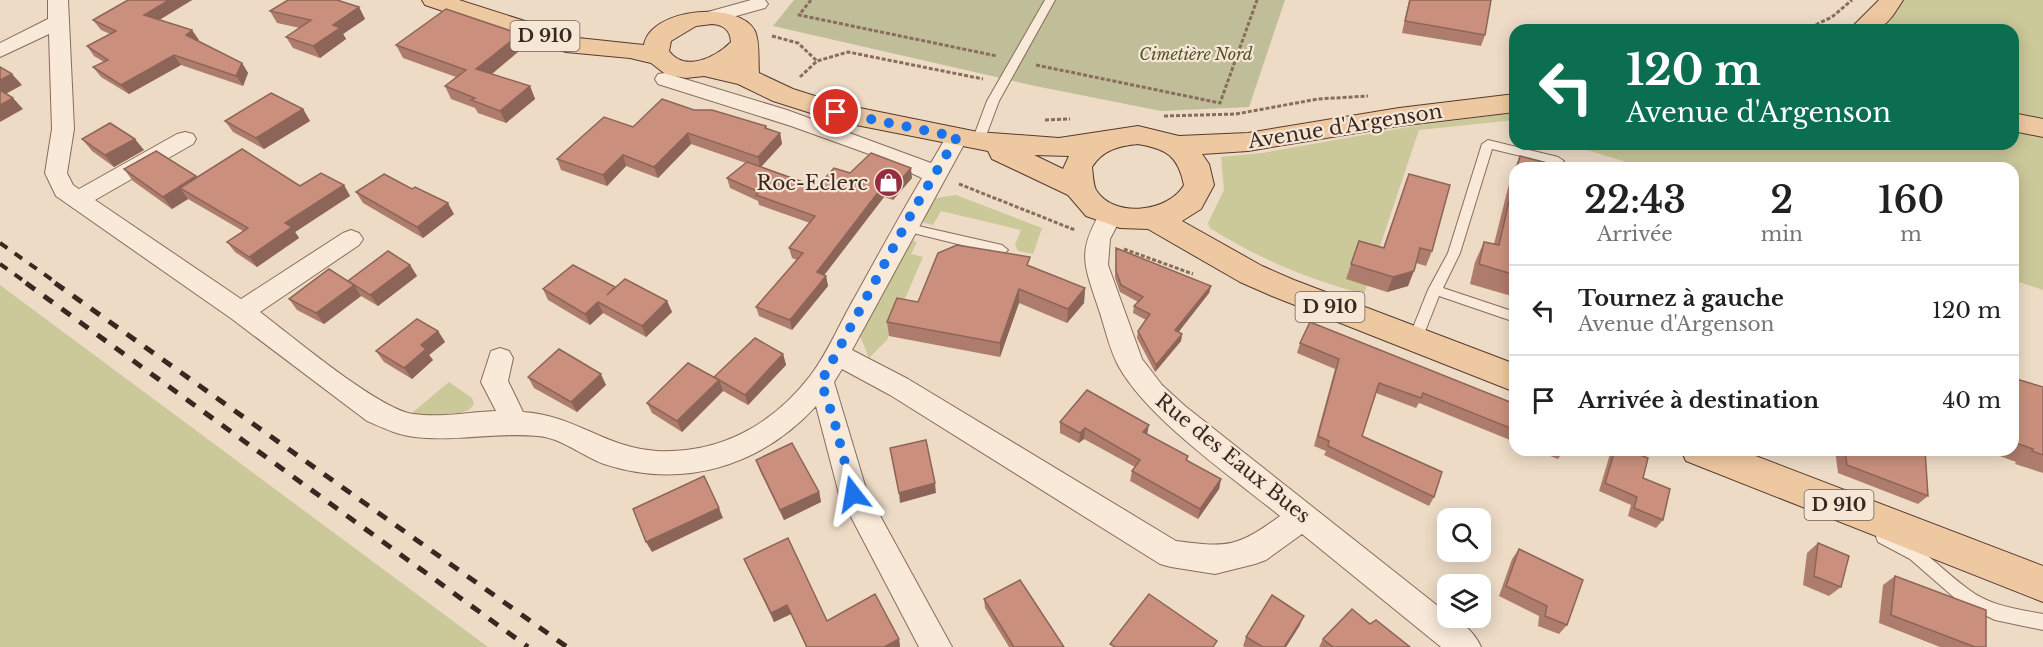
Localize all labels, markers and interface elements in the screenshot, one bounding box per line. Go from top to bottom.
road number: D 910 [510,21,580,51]
park label: Cimetière Nord [1139,44,1253,64]
text: 120 m [1626,44,1761,96]
icon: left [1527,48,1605,126]
pin [810,86,861,137]
icon: arrive [819,95,852,128]
text: Avenue d'Argenson [1626,96,1891,129]
street label: Avenue d'Argenson [1245,99,1444,153]
shop icon: Roc-Eclerc [873,167,905,199]
place label: Roc-Eclerc [757,171,868,195]
text: 22:43 [1584,178,1686,223]
text: 2 [1770,178,1793,223]
text: 160 [1878,178,1944,223]
text: Arrivée [1597,222,1673,246]
text: min [1761,222,1803,246]
text: m [1900,222,1922,246]
text: Tournez à gauche [1578,285,1784,312]
road number: D 910 [1296,292,1364,322]
icon: left [1527,294,1560,327]
text: 120 m [1932,297,2001,324]
text: Avenue d'Argenson [1578,312,1774,336]
icon: arrive [1527,384,1560,417]
text: Arrivée à destination [1578,387,1819,414]
text: 40 m [1943,387,2001,414]
street label: Rue des Eaux Bues [1151,388,1315,528]
position arrow [821,462,885,526]
road number: D 910 [1804,490,1874,520]
map controls [1437,508,1491,628]
button: search [1437,508,1491,562]
button: layers [1437,574,1491,628]

